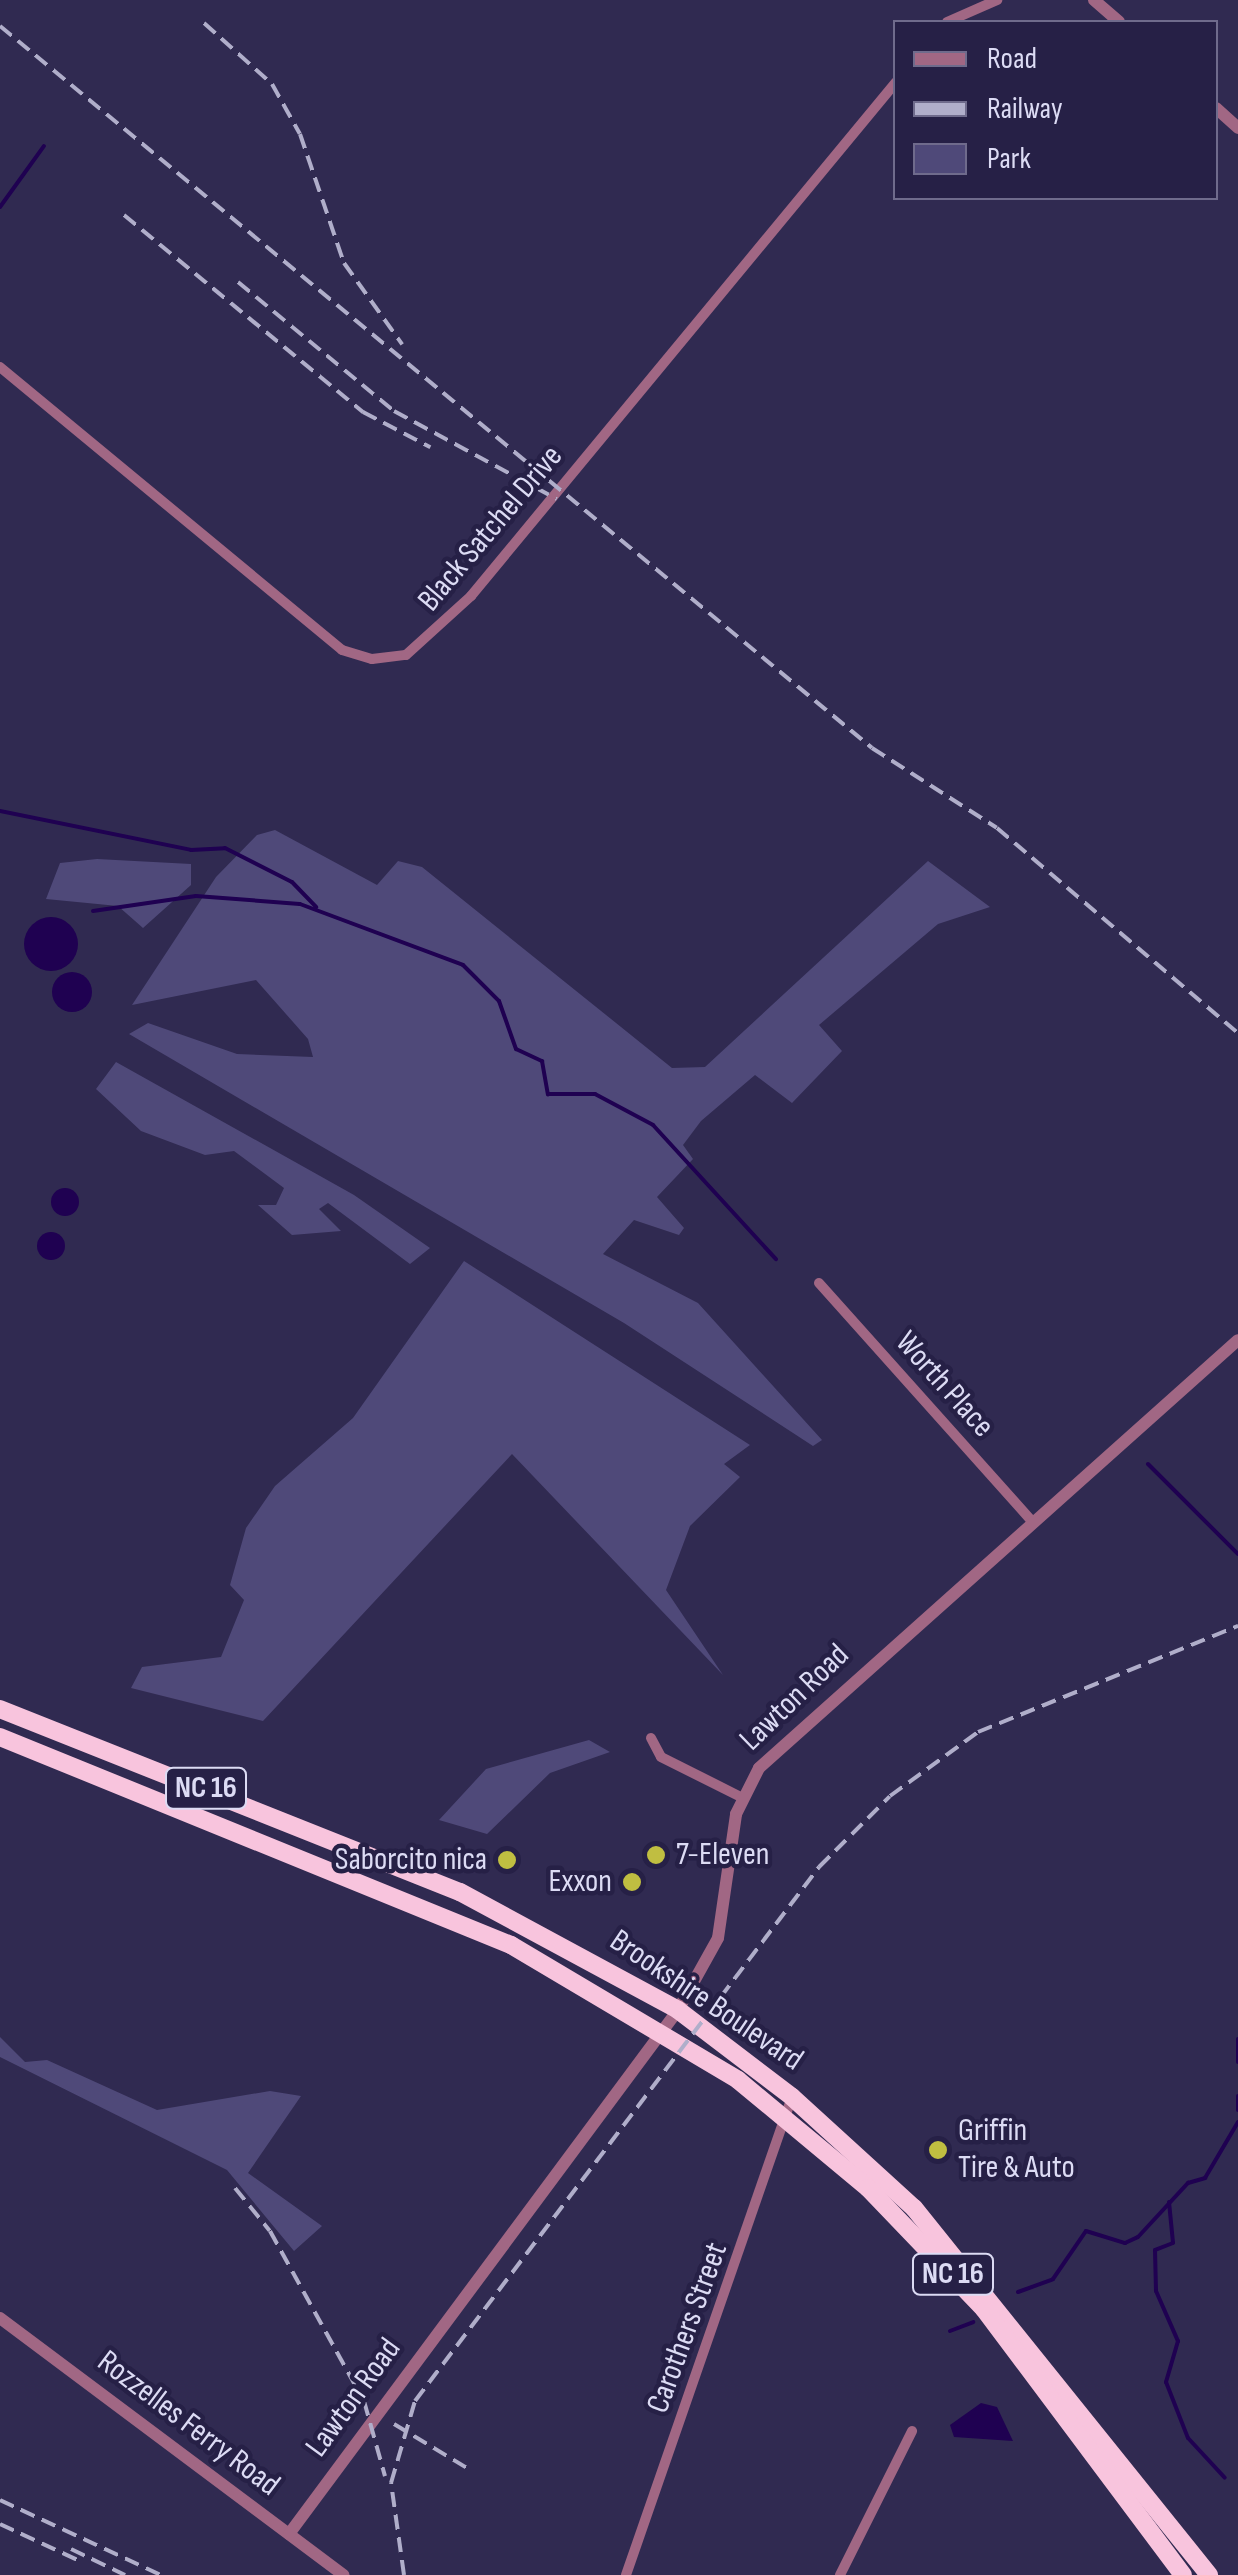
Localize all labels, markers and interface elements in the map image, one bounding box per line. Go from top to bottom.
legend [893,20,1218,200]
text: Road [987,41,1037,77]
text: Railway [987,91,1063,127]
text: Park [987,141,1031,177]
street label: Black Satchel Drive [411,438,571,620]
street label: Worth Place [887,1324,1001,1446]
street label: Lawton Road [732,1637,858,1759]
road number: NC 16 [164,1763,248,1813]
place label: 7-Eleven [676,1836,769,1874]
place label: Saborcito nica [335,1841,487,1879]
marker: 7-Eleven [645,1844,667,1866]
marker: Saborcito nica [496,1849,518,1871]
place label: Exxon [548,1863,612,1901]
marker: Exxon [621,1871,643,1893]
street label: Brookshire Boulevard [602,1922,810,2080]
place label: Griffin Tire & Auto [958,2113,1075,2188]
marker: Griffin Tire & Auto [927,2139,949,2161]
street label: Carothers Street [639,2238,737,2418]
road number: NC 16 [910,2249,996,2299]
street label: Lawton Road [298,2331,410,2465]
street label: Rozzelles Ferry Road [89,2343,287,2505]

